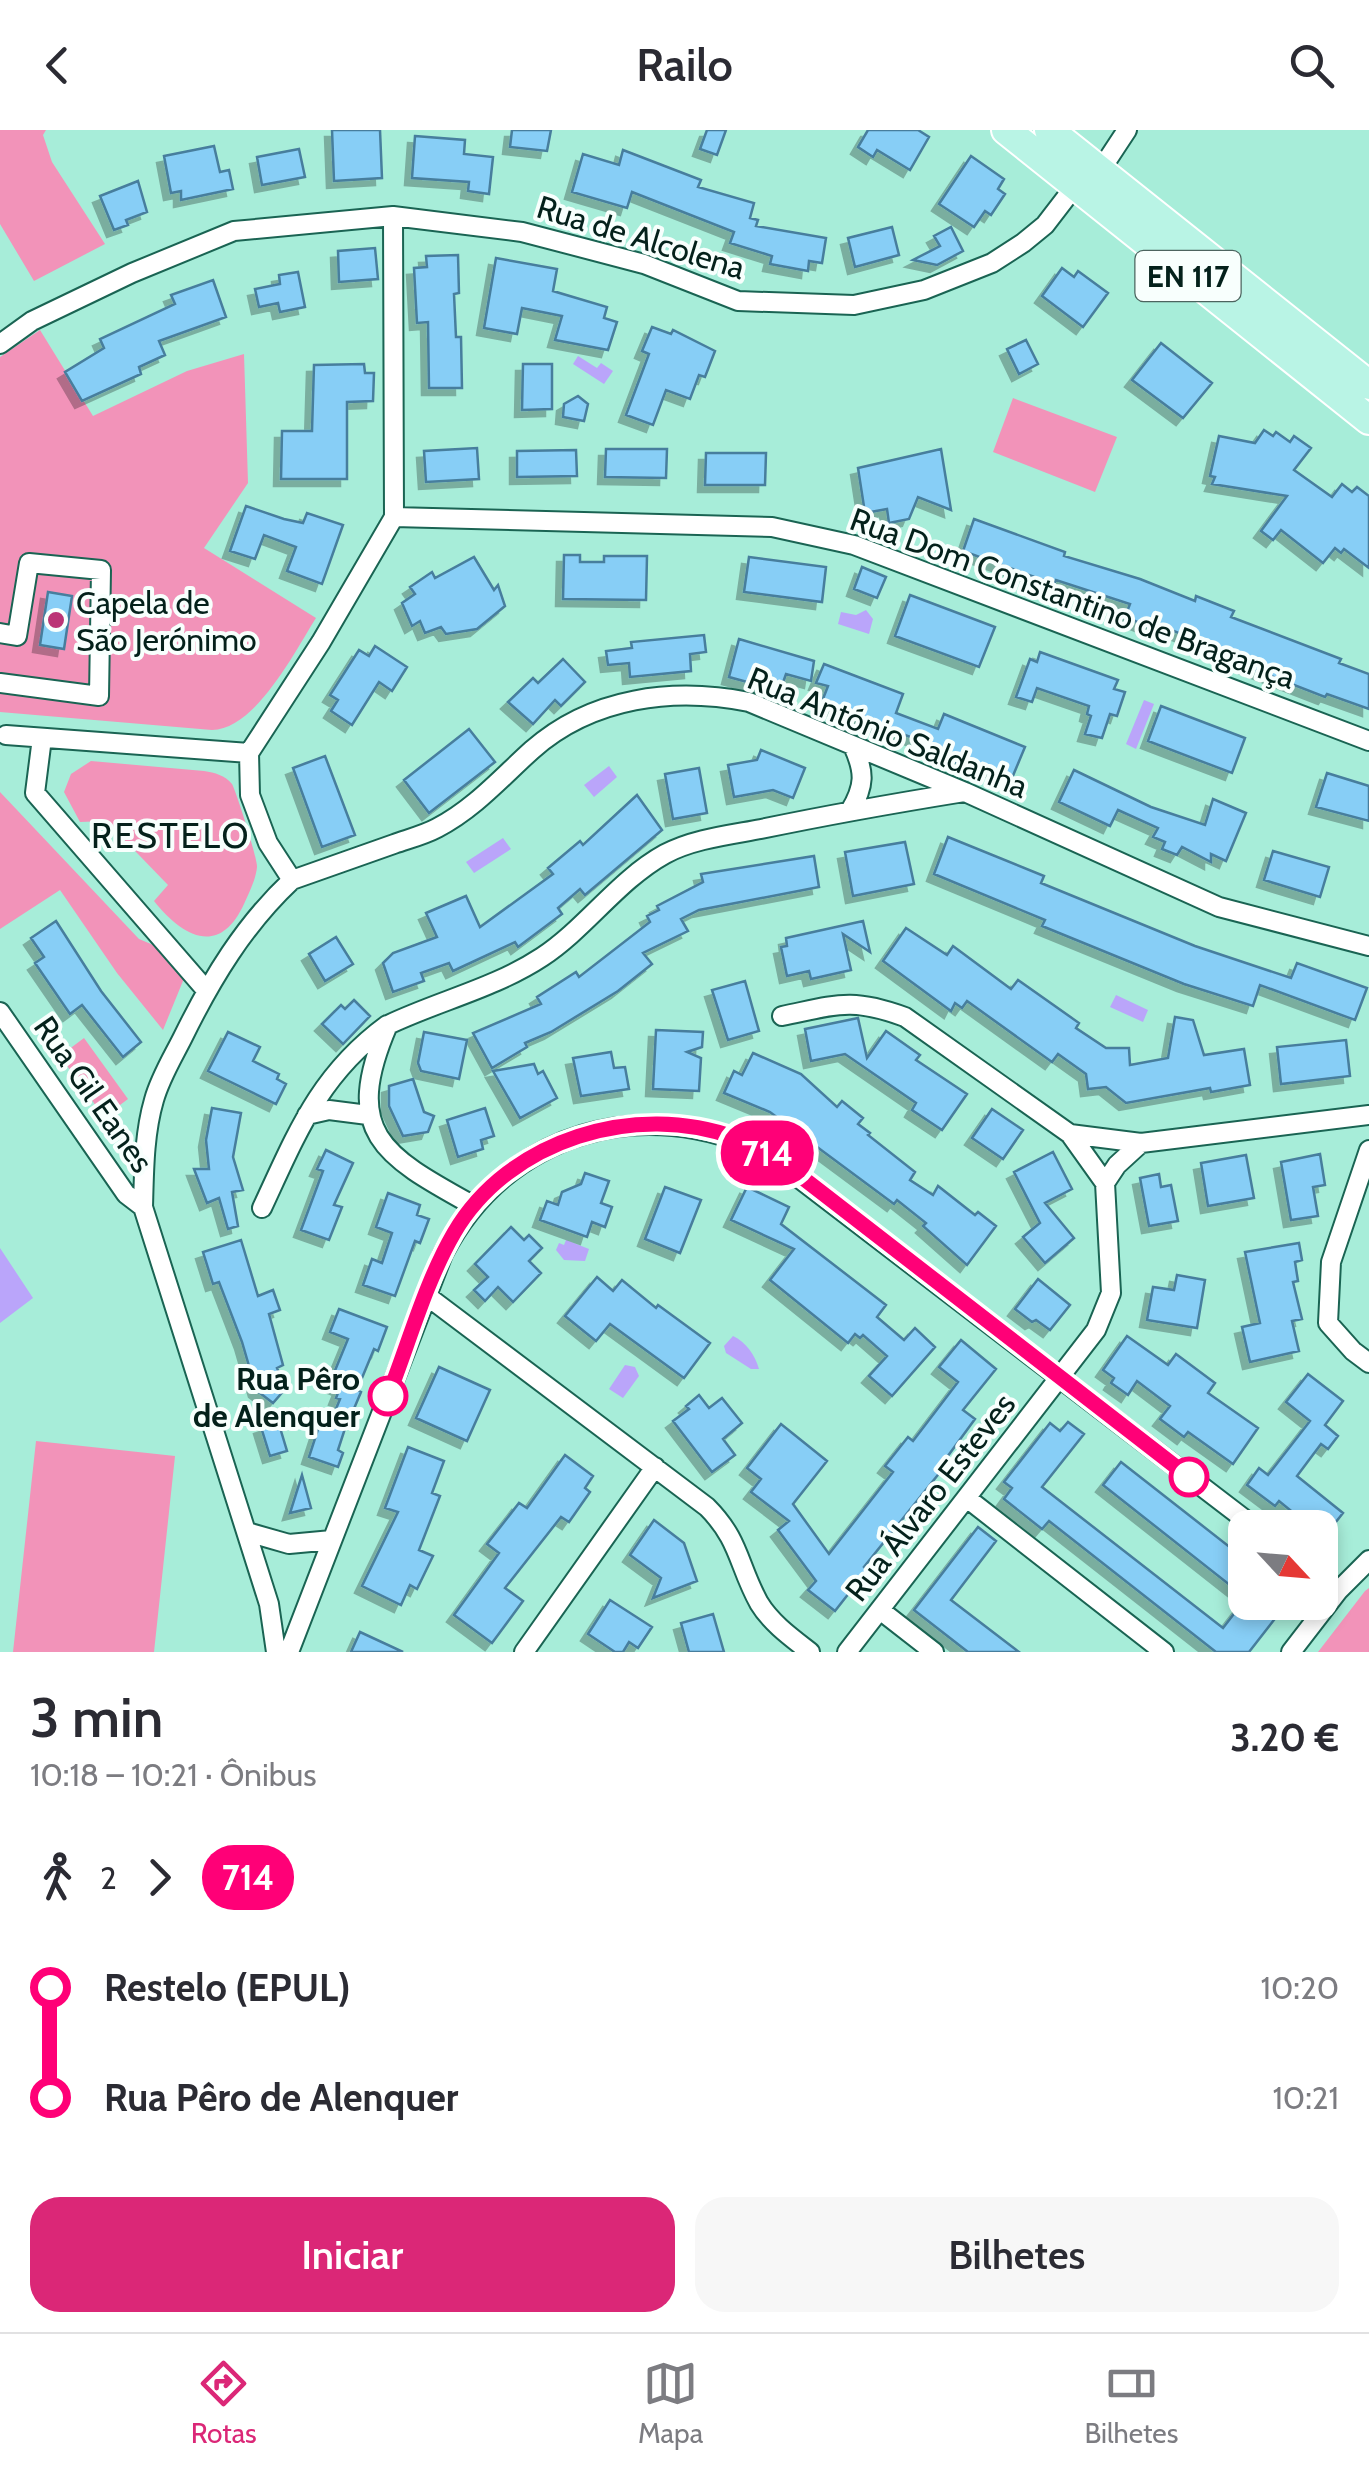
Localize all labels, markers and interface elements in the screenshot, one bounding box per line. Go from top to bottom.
icon: back [30,38,85,93]
text: Railo [636,38,733,92]
icon: search [1284,38,1339,93]
street label: Rua de Alcolena [532,187,750,287]
road number: EN 117 [1136,251,1240,301]
street label: Rua Dom Constantino de Bragança [845,499,1301,697]
place label: Capela de São Jerónimo [76,583,257,659]
marker: Capela de São Jerónimo [45,609,67,631]
street label: Rua António Saldanha [742,658,1034,806]
district label: RESTELO [91,814,251,857]
street label: Rua Gil Eanes [26,1008,162,1180]
line badge: 714 [710,1120,824,1186]
text: 714 [741,1132,793,1175]
place label: Rua Pêro de Alenquer [193,1359,360,1435]
marker: Rua Pêro de Alenquer [369,1377,407,1415]
street label: Rua Álvaro Esteves [837,1385,1023,1609]
unlabelled marker [1170,1458,1208,1496]
north arrow [1228,1510,1338,1620]
map controls [1228,1510,1338,1620]
text: 3 min [30,1684,163,1751]
text: 3.20 € [1230,1714,1339,1761]
text: 10:18 – 10:21 · Ônibus [30,1755,317,1794]
icon: walk [30,1850,85,1905]
icon: forward [132,1850,187,1905]
text: 714 [222,1856,274,1899]
text: 2 [100,1858,117,1897]
text: Restelo (EPUL) [104,1964,350,2011]
text: 10:20 [1260,1968,1339,2007]
text: Rua Pêro de Alenquer [104,2074,458,2121]
text: 10:21 [1272,2078,1339,2117]
button: Iniciar [30,2197,675,2312]
button: Bilhetes [695,2197,1339,2312]
tab: Rotas [191,2356,257,2450]
tab: Mapa [638,2356,703,2450]
tab: Bilhetes [1084,2356,1178,2450]

